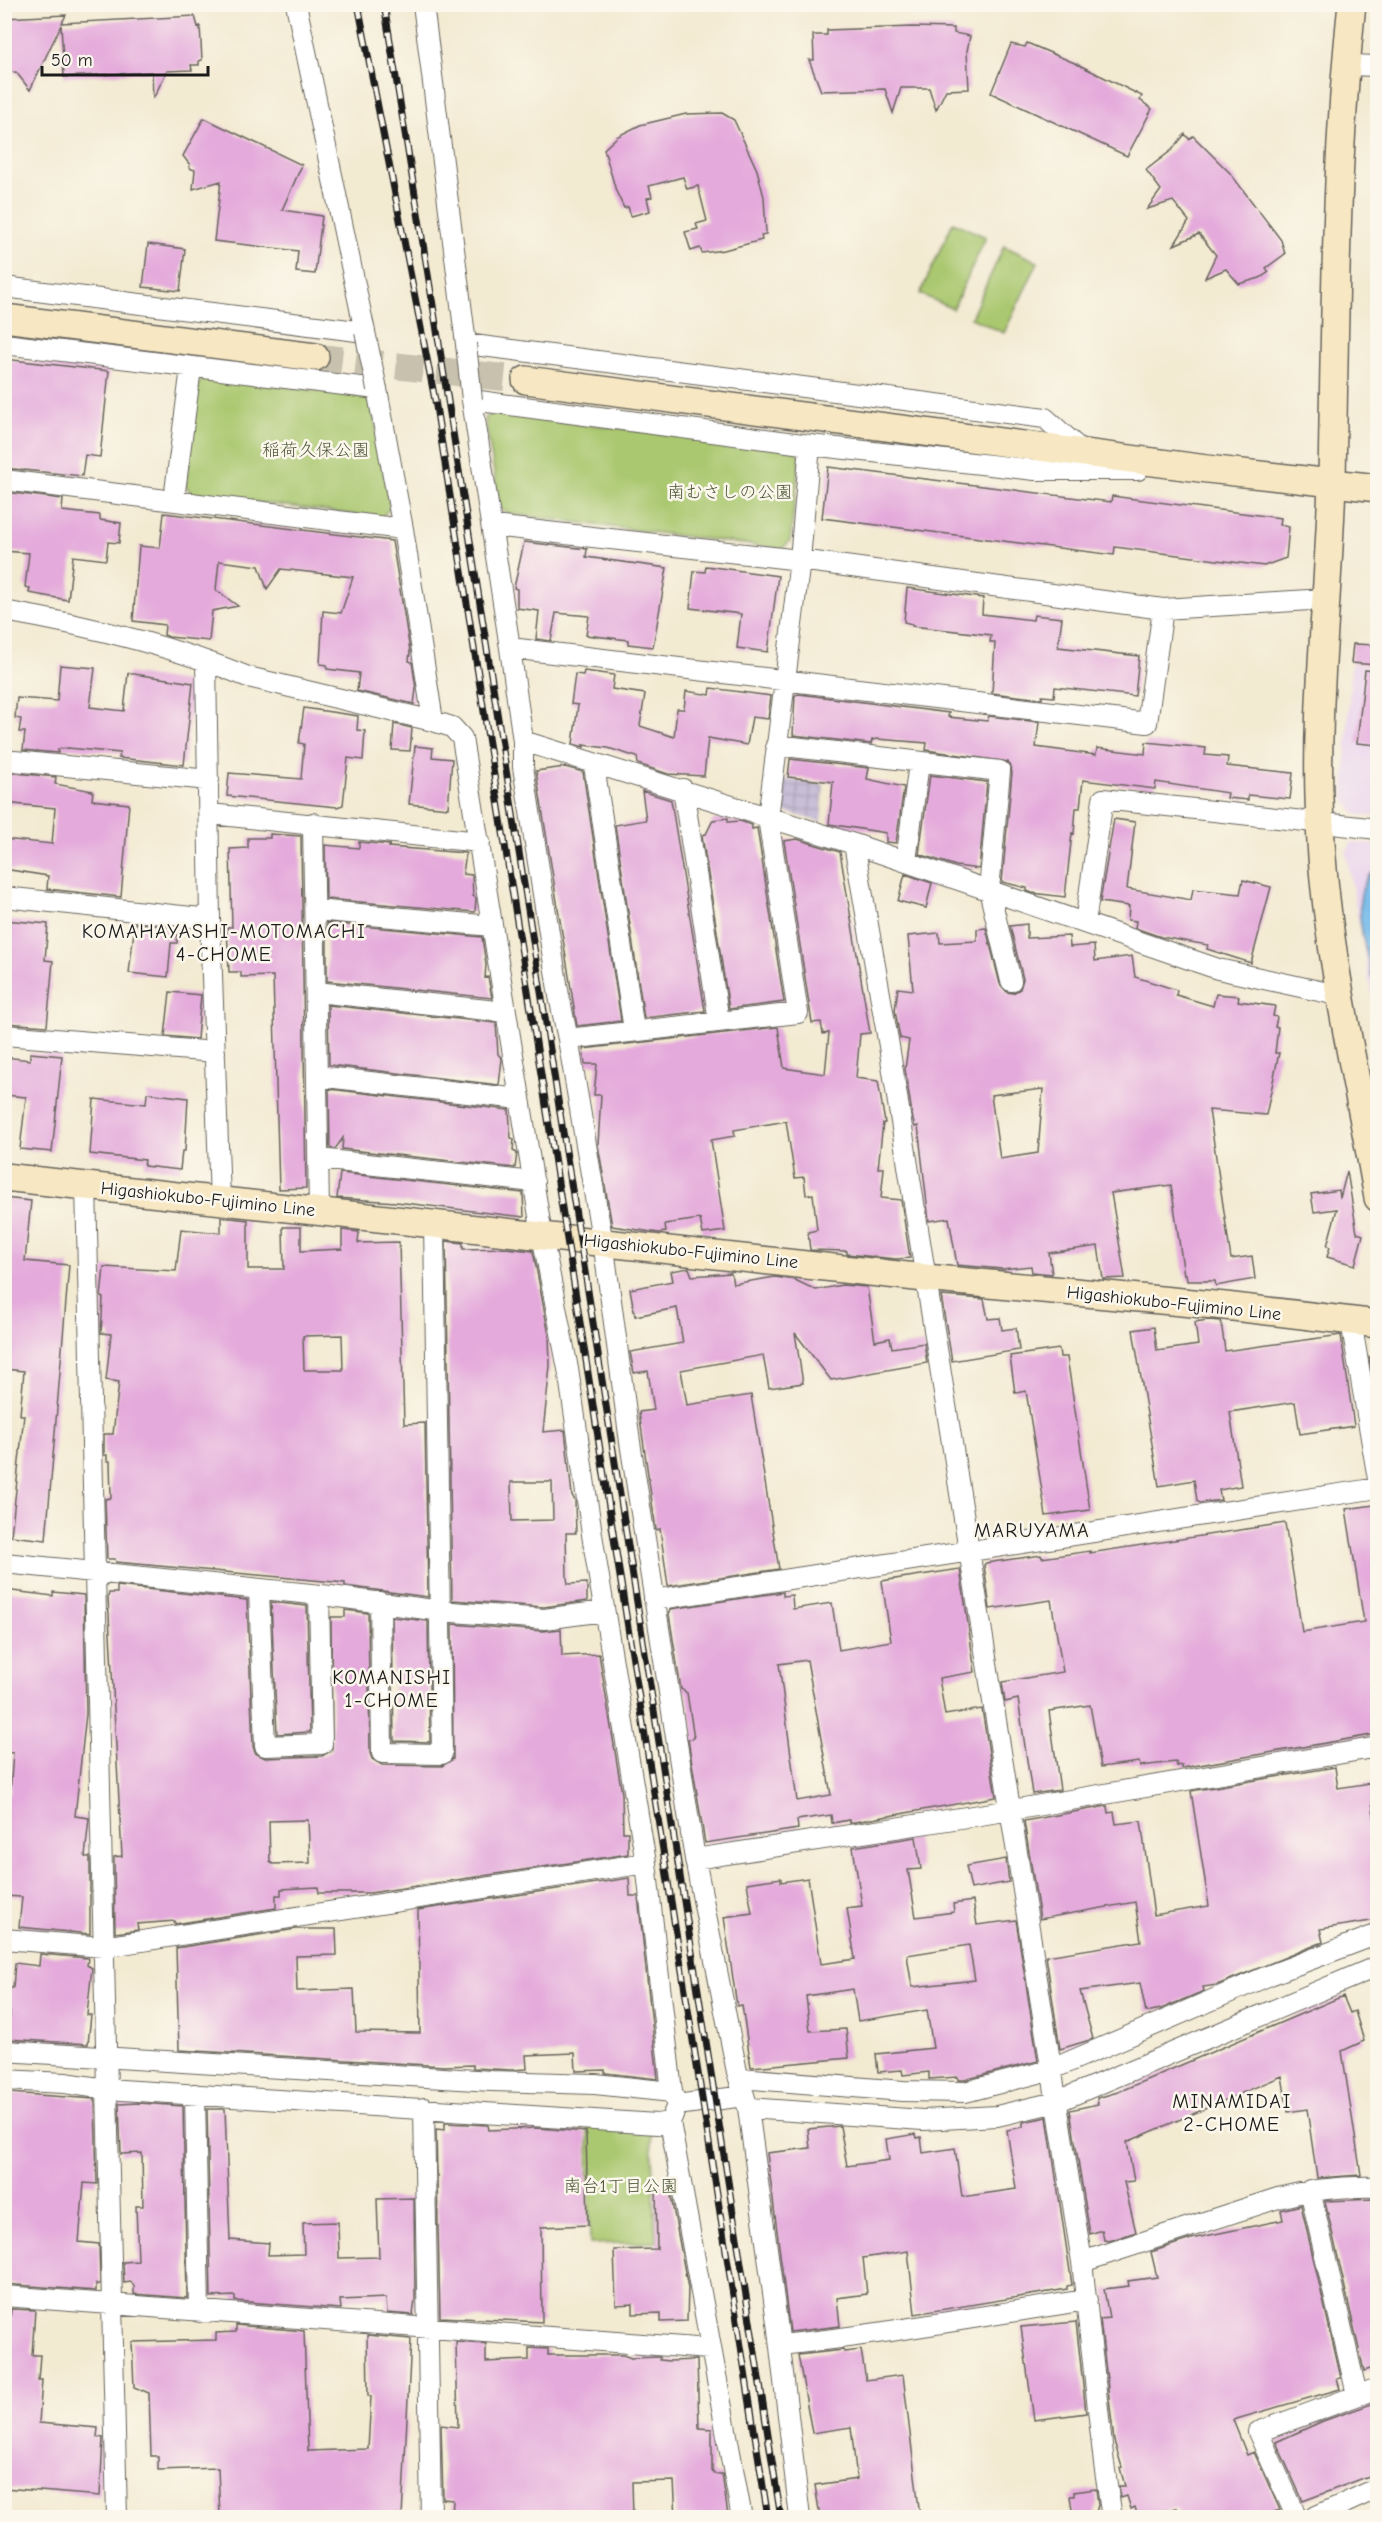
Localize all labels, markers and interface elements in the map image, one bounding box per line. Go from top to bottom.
scale bar [42,39,208,77]
text: 50 m [51,50,93,71]
park label: 稲荷久保公園 [262,440,370,461]
park label: 南むさしの公園 [667,482,793,503]
district label: KOMAHAYASHI-MOTOMACHI 4-CHOME [82,920,366,966]
street label: Higashiokubo-Fujimino Line [100,1178,316,1221]
street label: Higashiokubo-Fujimino Line [583,1230,799,1273]
street label: Higashiokubo-Fujimino Line [1066,1282,1282,1325]
district label: MARUYAMA [974,1519,1090,1542]
district label: KOMANISHI 1-CHOME [332,1666,452,1712]
district label: MINAMIDAI 2-CHOME [1172,2090,1292,2136]
park label: 南台1丁目公園 [563,2176,679,2197]

